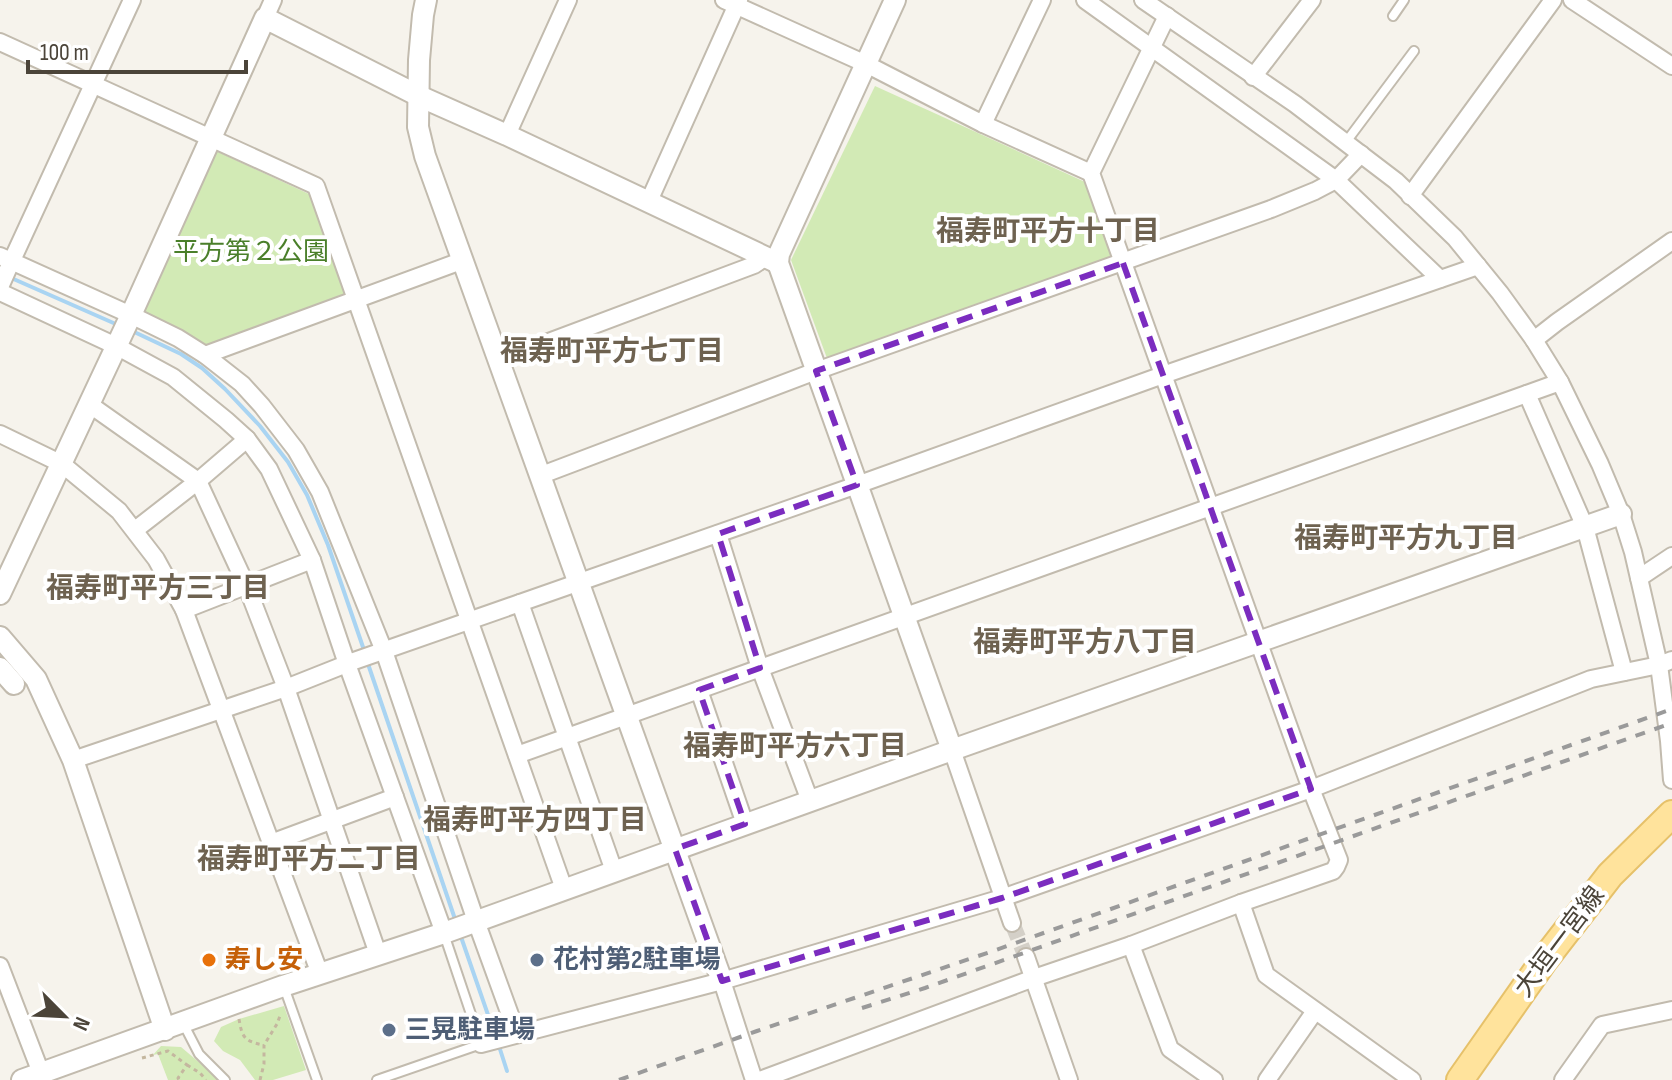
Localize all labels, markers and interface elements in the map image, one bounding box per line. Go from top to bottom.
scale bar [28,24,246,74]
text: 100 m [40,38,89,67]
district label: 福寿町平方十丁目 [936,215,1160,248]
park label: 平方第２公園 [173,237,329,268]
district label: 福寿町平方七丁目 [500,335,724,368]
district label: 福寿町平方九丁目 [1294,522,1518,555]
district label: 福寿町平方三丁目 [46,572,270,605]
district label: 福寿町平方八丁目 [973,626,1197,659]
district label: 福寿町平方六丁目 [683,730,907,763]
district label: 福寿町平方四丁目 [423,804,647,837]
district label: 福寿町平方二丁目 [197,843,421,876]
street label: 大垣一宮線 [1508,881,1612,1003]
place label: 寿し安 [225,945,303,976]
place label: 花村第2駐車場 [553,945,720,976]
marker: 寿し安 [200,951,218,969]
marker: 花村第2駐車場 [528,951,546,969]
north arrow [24,976,104,1056]
text: N [66,1013,96,1034]
place label: 三晃駐車場 [405,1015,535,1046]
marker: 三晃駐車場 [380,1021,398,1039]

